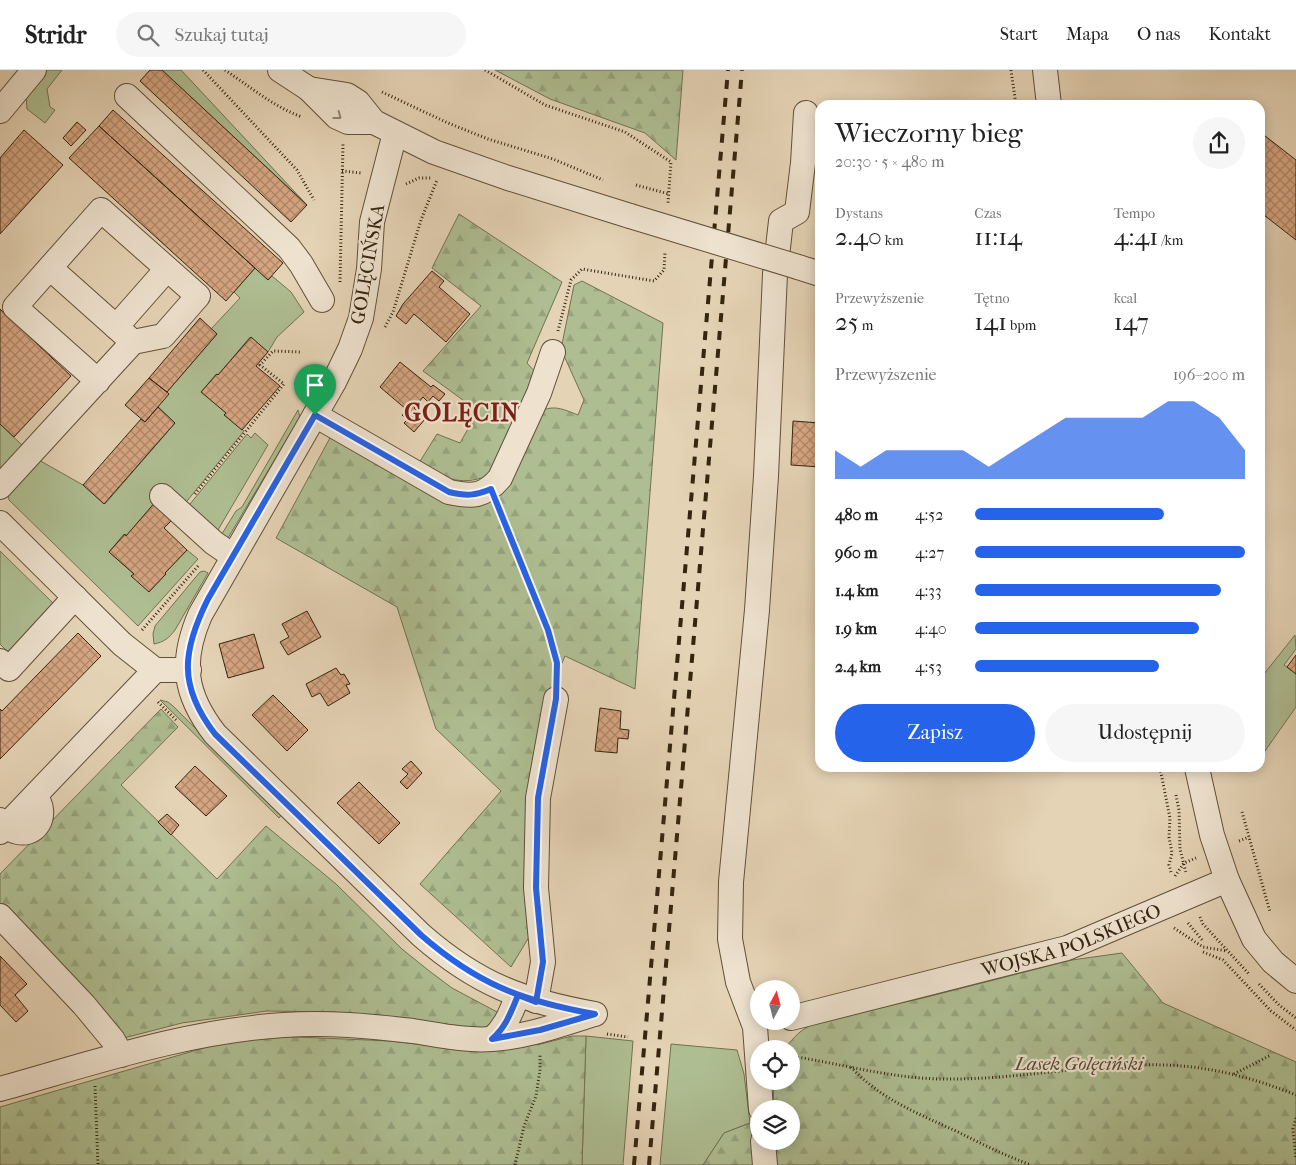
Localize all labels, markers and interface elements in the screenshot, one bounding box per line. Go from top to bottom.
search box [116,12,466,57]
text: Stridr [25,21,86,49]
icon: search [134,21,162,49]
text: Szukaj tutaj [174,24,269,46]
text: Start [1000,24,1038,45]
text: Mapa [1066,24,1109,45]
text: O nas [1137,24,1180,45]
text: Kontakt [1208,24,1271,45]
one-way arrow [332,110,341,118]
text: Wieczorny bieg [835,116,1023,149]
button: share [1193,117,1245,169]
text: 20:30 · 5 × 480 m [835,152,944,171]
street label: GOLĘCIŃSKA [347,202,390,326]
text: Dystans [835,205,883,222]
text: Czas [974,205,1002,222]
text: Tempo [1114,205,1155,222]
text: 2.40 [835,222,882,251]
text: 11:14 [974,222,1022,251]
text: 4:41 [1114,222,1158,251]
text: km [882,232,904,249]
text: /km [1158,232,1183,249]
text: Przewyższenie [835,290,924,307]
text: Tętno [974,290,1010,307]
text: kcal [1114,290,1137,307]
text: 25 [835,307,859,336]
text: 141 [974,307,1007,336]
text: 147 [1114,307,1149,336]
text: m [859,317,873,334]
text: bpm [1007,317,1036,334]
pin [294,364,336,415]
text: Przewyższenie [835,365,937,384]
text: 196–200 m [1173,365,1245,384]
icon: arrive [301,371,329,399]
district label: GOLĘCIN [404,399,520,428]
text: 480 m [835,505,878,524]
text: 4:52 [915,505,943,524]
text: 960 m [835,543,878,562]
text: 4:27 [915,543,944,562]
text: 1.4 km [835,581,879,600]
text: 4:33 [915,581,941,600]
text: 1.9 km [835,619,877,638]
text: 4:40 [915,619,947,638]
text: 2.4 km [835,657,881,676]
text: 4:53 [915,657,942,676]
button: Zapisz [835,704,1035,762]
button: Udostępnij [1045,704,1245,762]
street label: WOJSKA POLSKIEGO [978,899,1164,982]
north arrow [750,980,800,1030]
map controls [750,980,800,1150]
button: locate [750,1040,800,1090]
park label: Lasek Golęciński [1013,1053,1145,1075]
button: layers [750,1100,800,1150]

